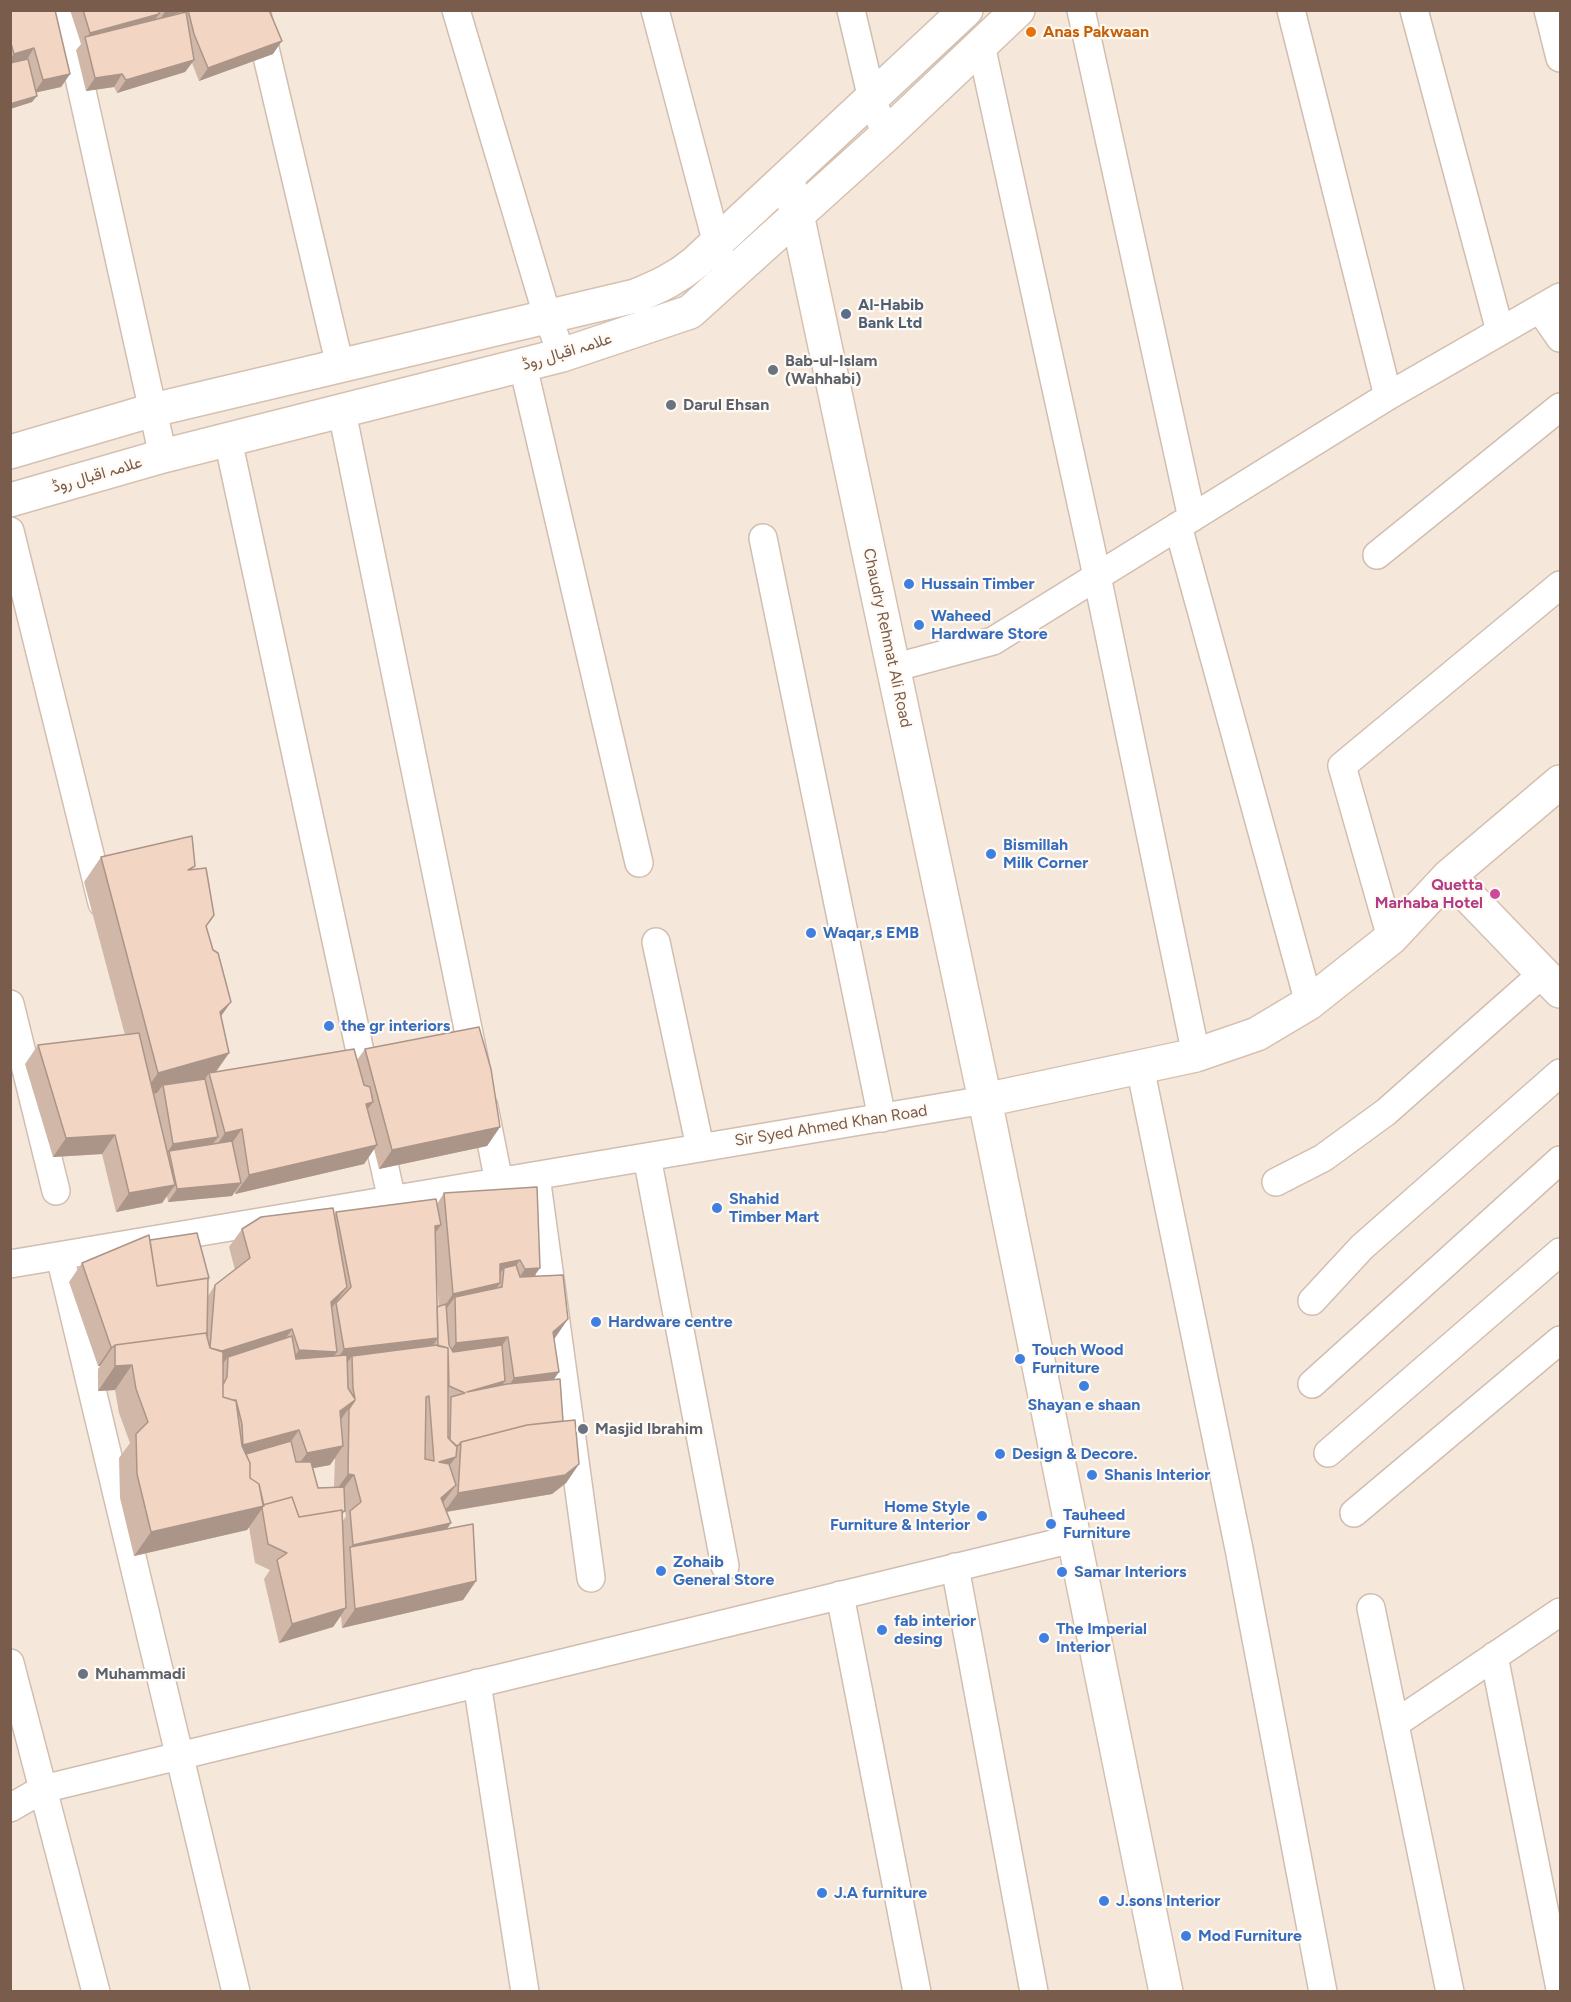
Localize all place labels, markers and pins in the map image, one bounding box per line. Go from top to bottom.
place label: Anas Pakwaan [1043,22,1149,42]
marker: Anas Pakwaan [1024,25,1038,39]
place label: Al-Habib Bank Ltd [858,295,924,333]
marker: Al-Habib Bank Ltd [839,307,853,321]
place label: Bab-ul-Islam (Wahhabi) [785,351,877,389]
marker: Bab-ul-Islam (Wahhabi) [766,363,780,377]
place label: Darul Ehsan [683,395,769,415]
marker: Darul Ehsan [664,398,678,412]
place label: Hussain Timber [921,574,1035,594]
marker: Hussain Timber [902,577,916,591]
place label: Waheed Hardware Store [931,606,1048,644]
marker: Waheed Hardware Store [912,618,926,632]
place label: Bismillah Milk Corner [1003,835,1088,873]
marker: Bismillah Milk Corner [984,847,998,861]
place label: Quetta Marhaba Hotel [1375,875,1483,913]
marker: Quetta Marhaba Hotel [1488,887,1502,901]
place label: Waqar,s EMB [823,923,919,943]
marker: Waqar,s EMB [804,926,818,940]
place label: the gr interiors [341,1016,450,1036]
marker: the gr interiors [322,1019,336,1033]
place label: Shahid Timber Mart [729,1189,819,1227]
marker: Shahid Timber Mart [710,1201,724,1215]
place label: Hardware centre [608,1312,733,1332]
marker: Hardware centre [589,1315,603,1329]
place label: Touch Wood Furniture [1032,1340,1124,1378]
marker: Touch Wood Furniture [1013,1352,1027,1366]
marker: Shayan e shaan [1077,1379,1091,1393]
place label: Shayan e shaan [1028,1395,1140,1415]
place label: Masjid Ibrahim [595,1419,703,1439]
marker: Masjid Ibrahim [576,1422,590,1436]
place label: Design & Decore. [1012,1444,1137,1464]
marker: Design & Decore. [993,1447,1007,1461]
place label: Shanis Interior [1104,1465,1210,1485]
marker: Shanis Interior [1085,1468,1099,1482]
place label: Home Style Furniture & Interior [830,1497,970,1535]
place label: Tauheed Furniture [1063,1505,1131,1543]
marker: Home Style Furniture & Interior [975,1509,989,1523]
marker: Tauheed Furniture [1044,1517,1058,1531]
place label: Zohaib General Store [673,1552,774,1590]
place label: Samar Interiors [1074,1562,1187,1582]
marker: Zohaib General Store [654,1564,668,1578]
marker: Samar Interiors [1055,1565,1069,1579]
place label: fab interior desing [894,1611,976,1649]
place label: The Imperial Interior [1056,1619,1147,1657]
marker: fab interior desing [875,1623,889,1637]
marker: The Imperial Interior [1037,1631,1051,1645]
place label: Muhammadi [95,1664,186,1684]
marker: Muhammadi [76,1667,90,1681]
place label: J.A furniture [834,1883,927,1903]
marker: J.A furniture [815,1886,829,1900]
place label: J.sons Interior [1116,1891,1220,1911]
marker: J.sons Interior [1097,1894,1111,1908]
place label: Mod Furniture [1198,1926,1302,1946]
marker: Mod Furniture [1179,1929,1193,1943]

